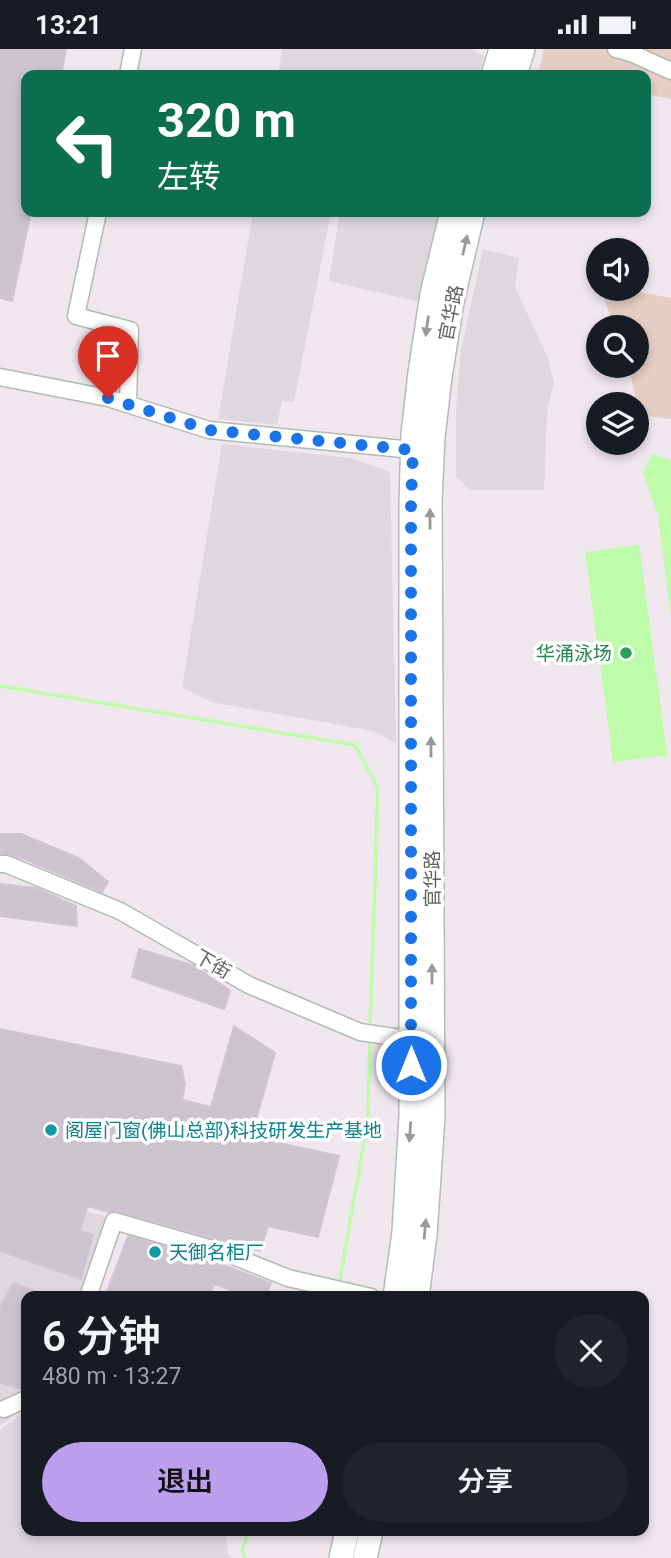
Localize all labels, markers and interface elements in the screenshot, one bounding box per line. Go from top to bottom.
text: 13:21 [35,10,102,40]
text: 320 m [157,92,296,149]
icon: left [42,98,133,189]
text: 左转 [157,158,221,196]
one-way arrow [460,234,471,256]
map controls [586,238,649,455]
button: sound [586,238,649,301]
street label: 官华路 [434,283,468,343]
one-way arrow [421,315,432,337]
button: search [586,315,649,378]
pin [78,326,138,398]
icon: arrive [89,337,127,375]
button: layers [586,392,649,455]
one-way arrow [424,508,436,530]
place label: 华涌泳场 [536,642,612,665]
marker: 华涌泳场 [618,645,634,661]
one-way arrow [425,735,437,757]
street label: 官华路 [421,850,444,908]
street label: 下街 [191,945,235,983]
one-way arrow [426,963,438,985]
position arrow [374,1028,448,1102]
place label: 阁屋门窗(佛山总部)科技研发生产基地 [65,1119,382,1142]
one-way arrow [404,1121,415,1143]
marker: 阁屋门窗(佛山总部)科技研发生产基地 [43,1122,59,1138]
one-way arrow [420,1218,431,1240]
place label: 天御名柜厂 [169,1241,264,1264]
marker: 天御名柜厂 [147,1244,163,1260]
text: 6 分钟 [42,1312,160,1361]
button: close [554,1314,628,1388]
text: 480 m · 13:27 [42,1363,181,1390]
button: 退出 [42,1442,328,1522]
button: 分享 [342,1442,628,1522]

